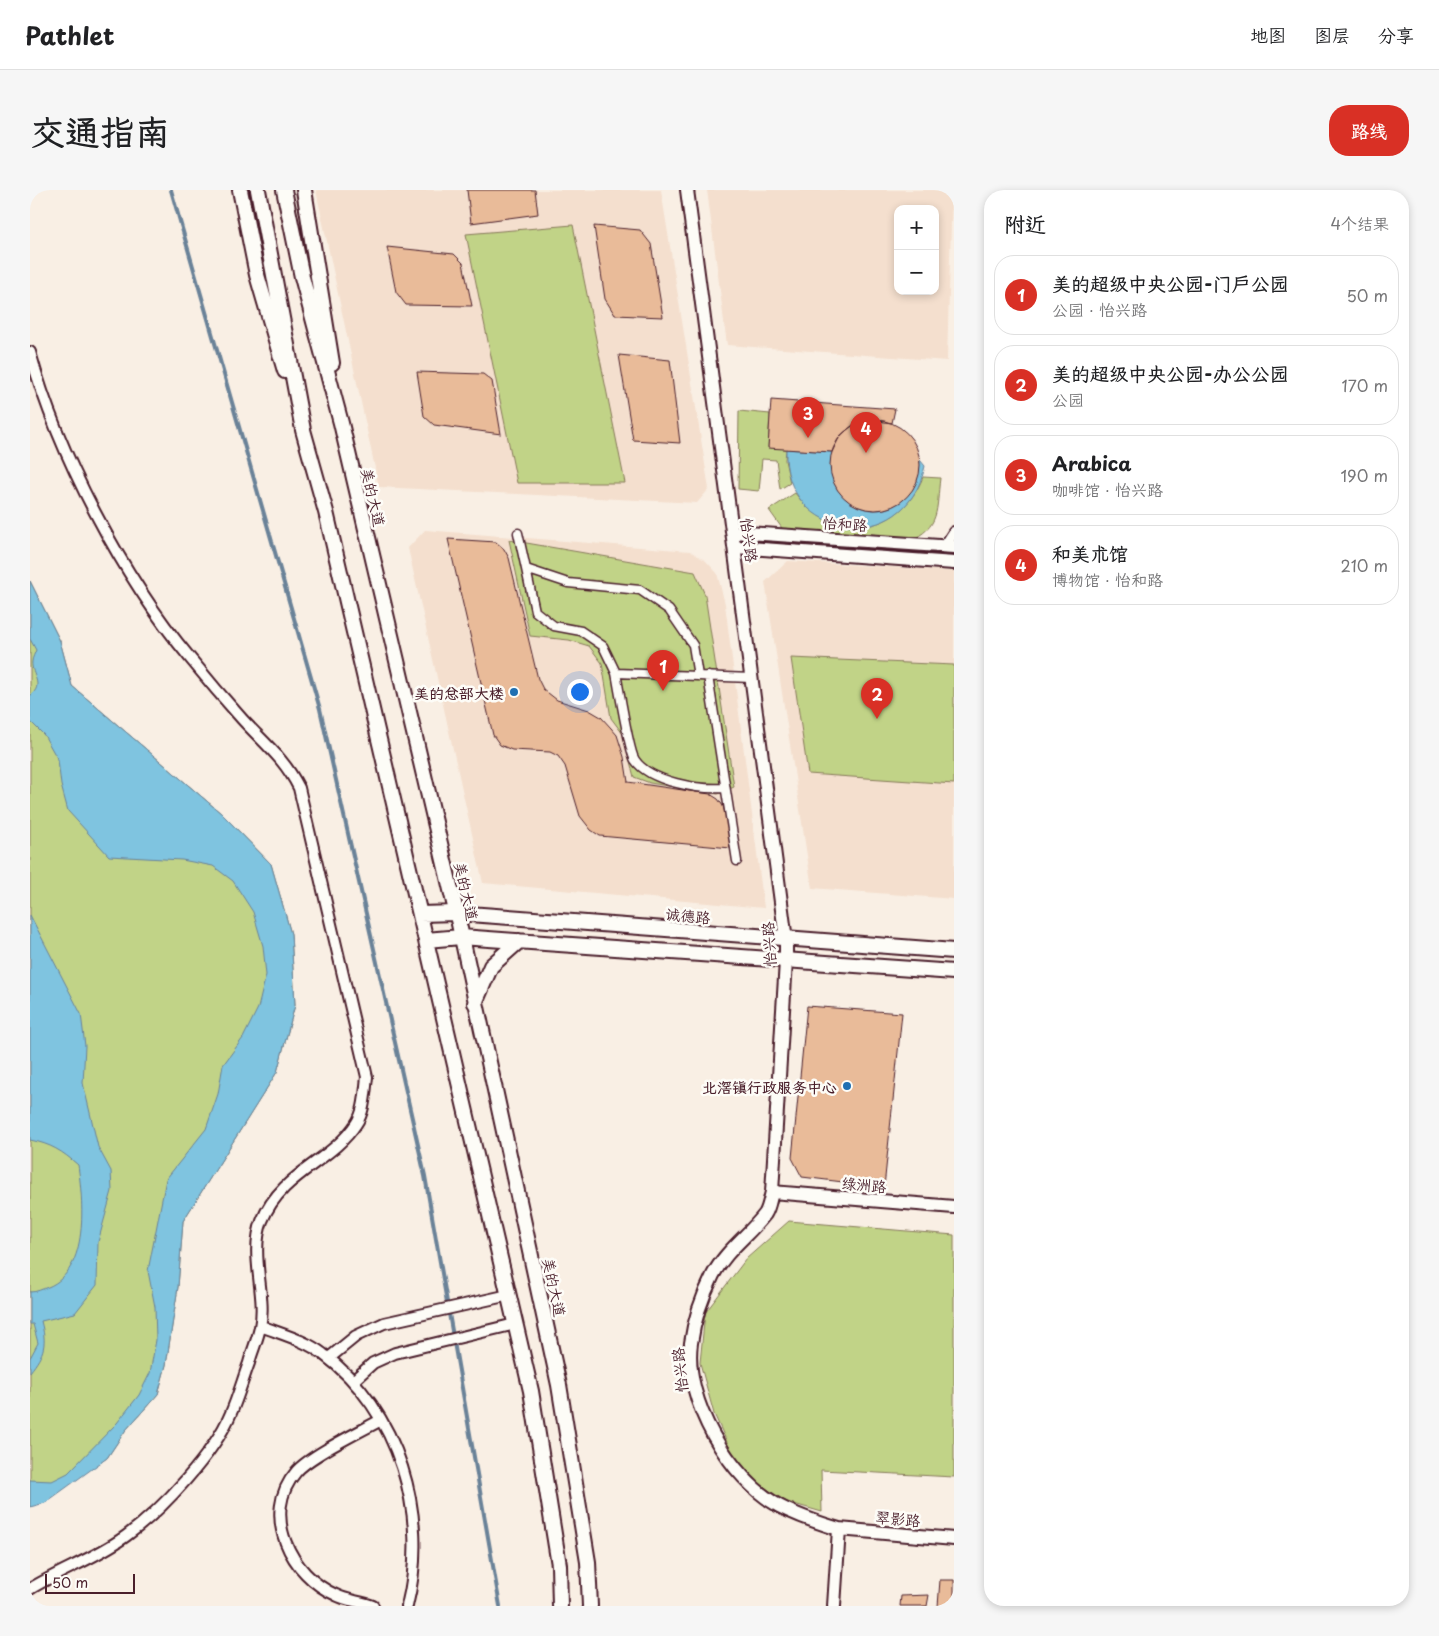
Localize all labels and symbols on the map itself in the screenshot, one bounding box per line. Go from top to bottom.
pin: 3 [792,397,824,438]
pin: 4 [850,412,882,453]
street label: 美的大道 [356,465,392,529]
street label: 怡和路 [822,510,868,536]
street label: 怡兴路 [736,516,764,564]
pin: 1 [647,650,679,691]
pin: 2 [861,678,893,719]
your location [567,679,593,705]
place label: 美的总部大楼 [414,681,504,704]
marker: 美的总部大楼 [508,686,520,698]
street label: 美的大道 [449,859,485,923]
street label: 诚德路 [665,902,711,928]
street label: 怡兴路 [755,921,781,967]
place label: 北滘镇行政服务中心 [702,1075,837,1098]
marker: 北滘镇行政服务中心 [841,1080,853,1092]
street label: 绿洲路 [841,1171,887,1197]
street label: 美的大道 [538,1255,572,1319]
street label: 怡兴路 [665,1346,693,1394]
street label: 翠影路 [875,1505,921,1531]
scale bar [45,1571,135,1594]

